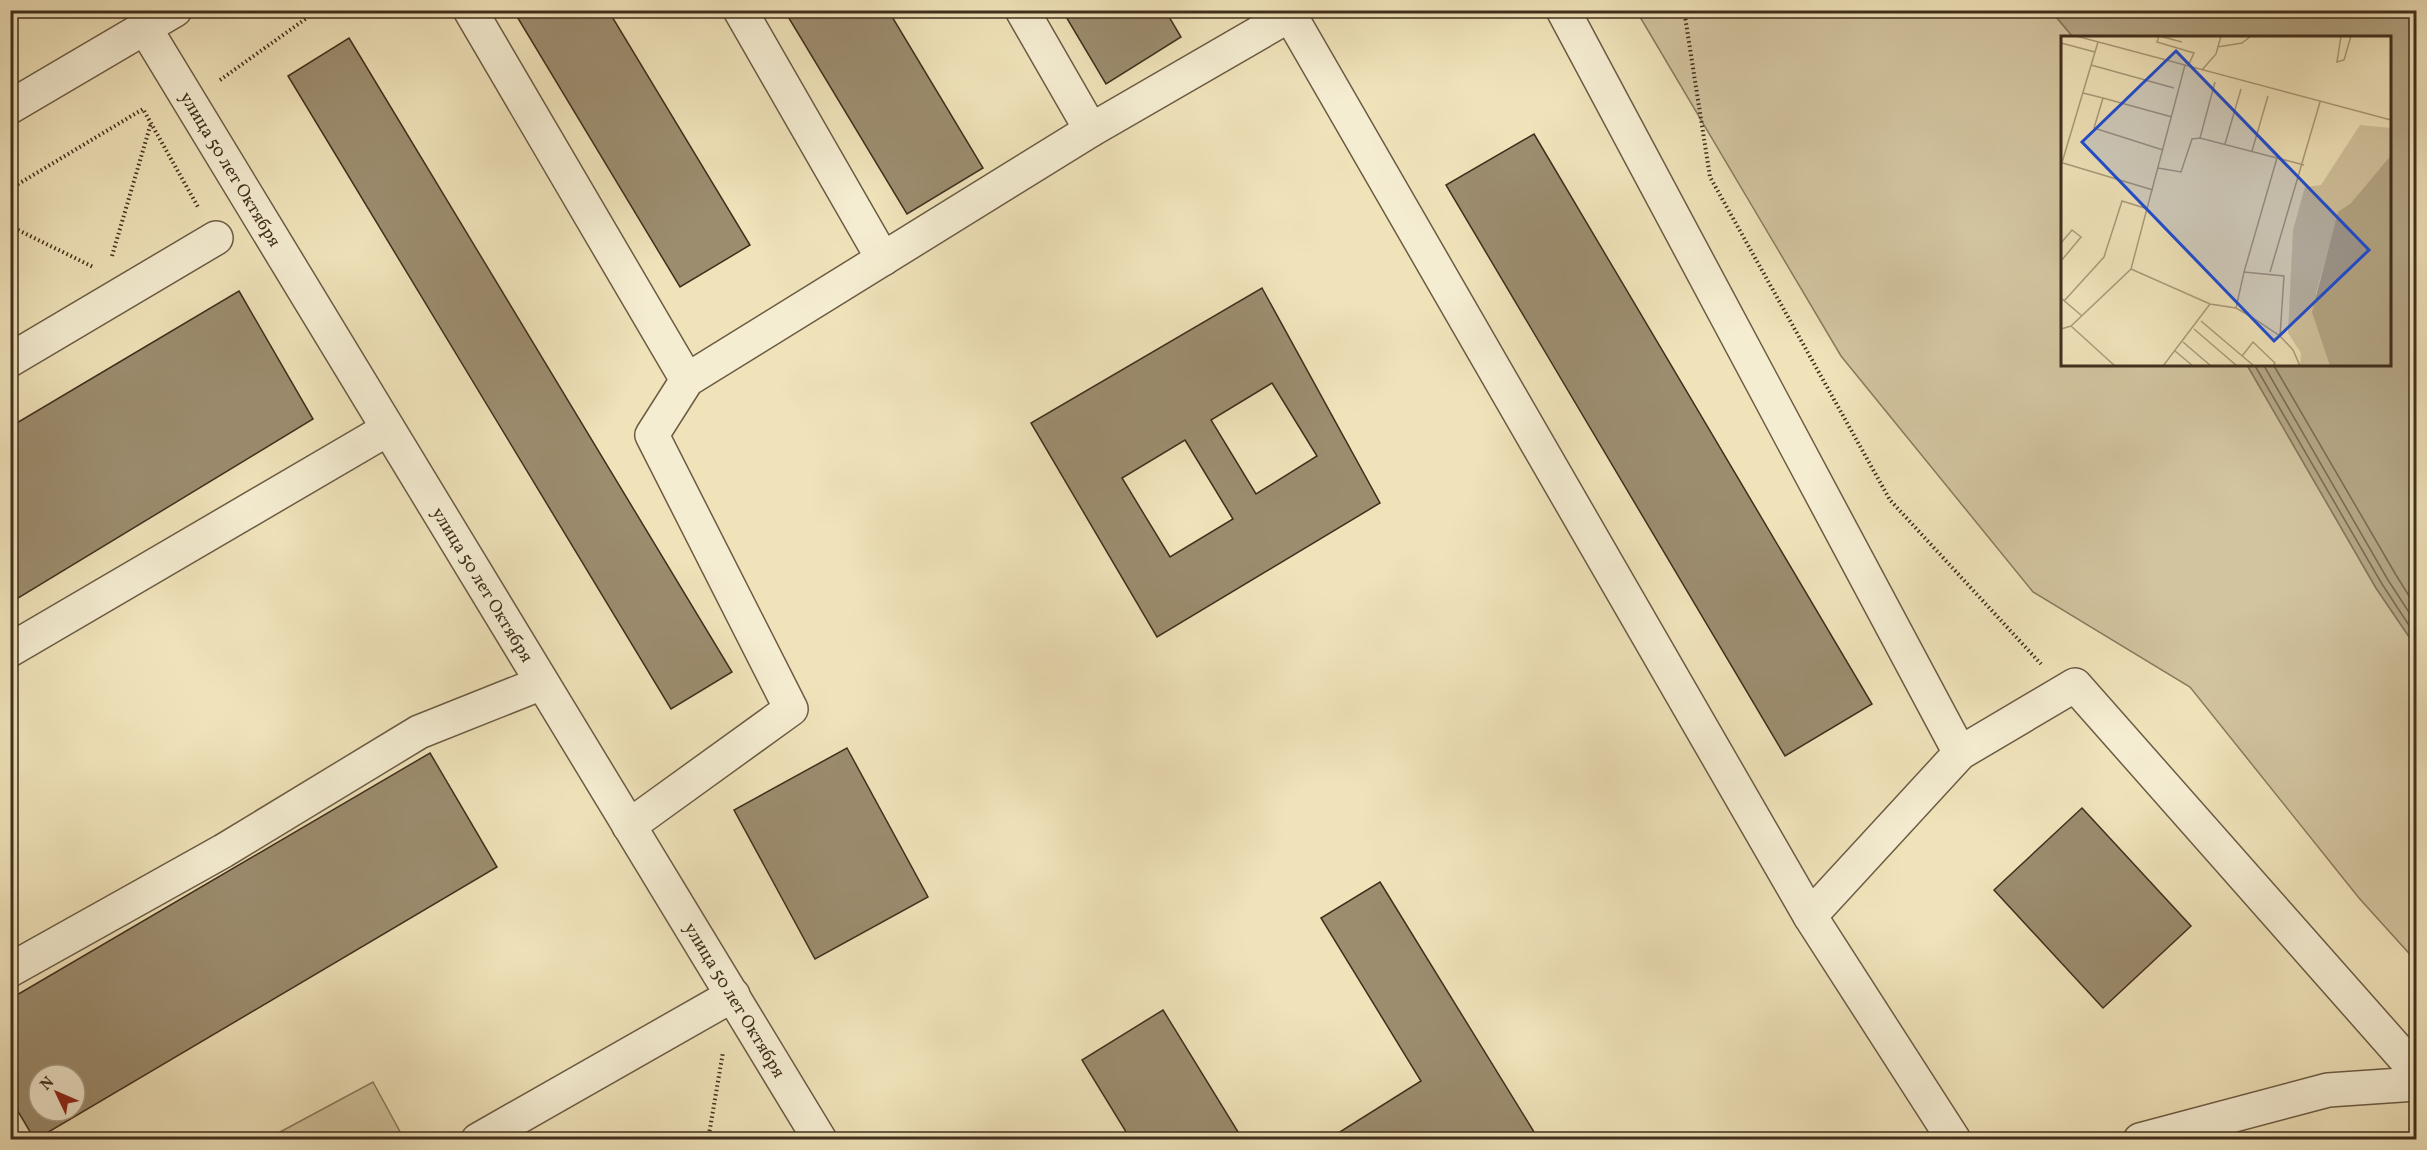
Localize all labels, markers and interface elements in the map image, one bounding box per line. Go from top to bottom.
inset map [2061,36,2391,366]
street label: улица 50 лет Октября [173,87,286,252]
street label: улица 50 лет Октября [425,503,538,668]
street label: улица 50 лет Октября [677,918,790,1083]
north arrow [27,1063,87,1123]
text: N [36,1072,60,1096]

